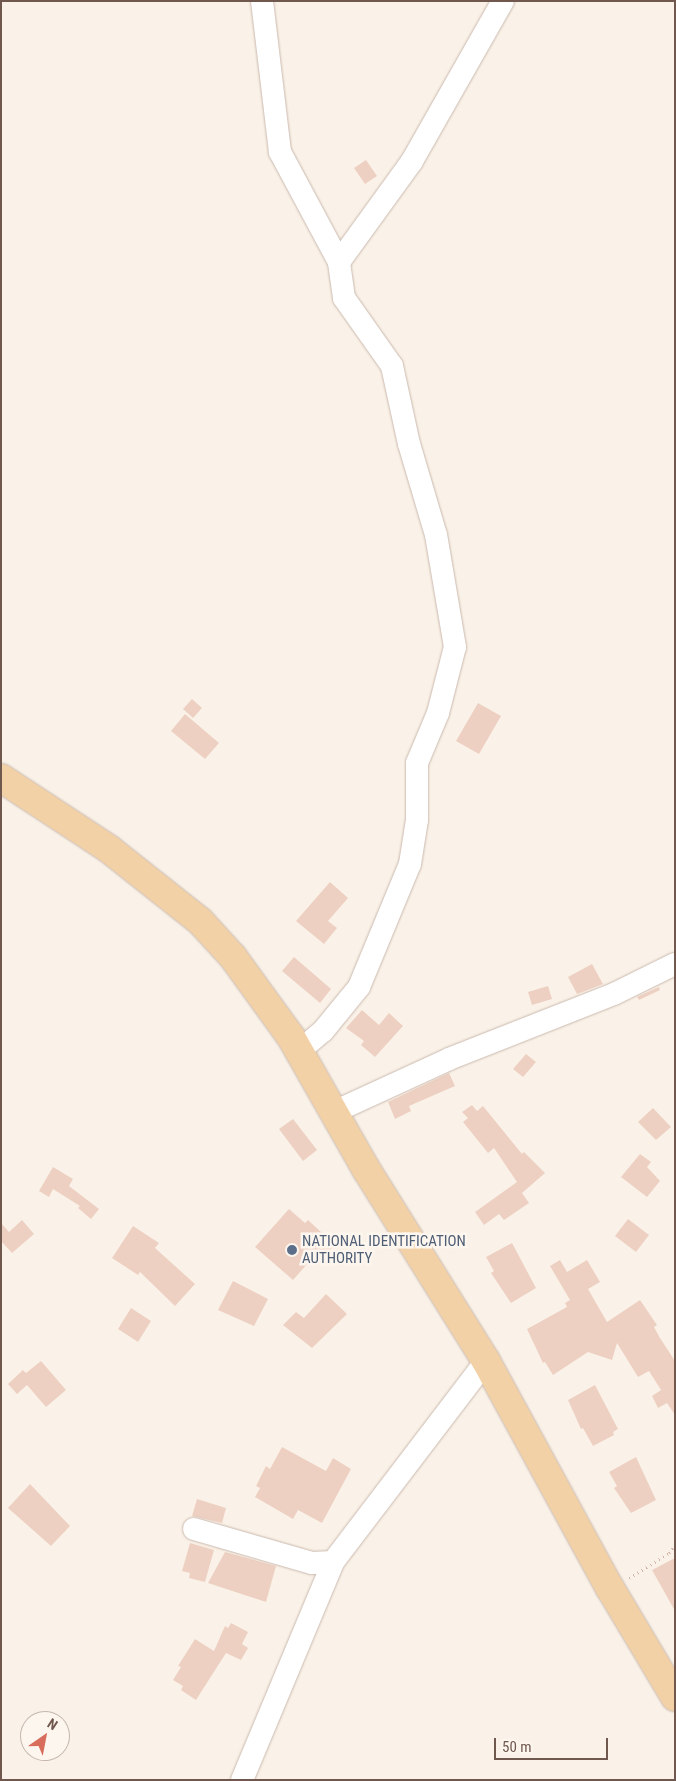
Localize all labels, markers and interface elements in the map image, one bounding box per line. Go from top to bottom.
place label: NATIONAL IDENTIFICATION AUTHORITY [302,1232,466,1267]
marker: NATIONAL IDENTIFICATION AUTHORITY [286,1244,298,1256]
north arrow [20,1711,70,1761]
text: N [45,1715,61,1733]
scale bar [496,1728,610,1760]
text: 50 m [502,1738,532,1756]

